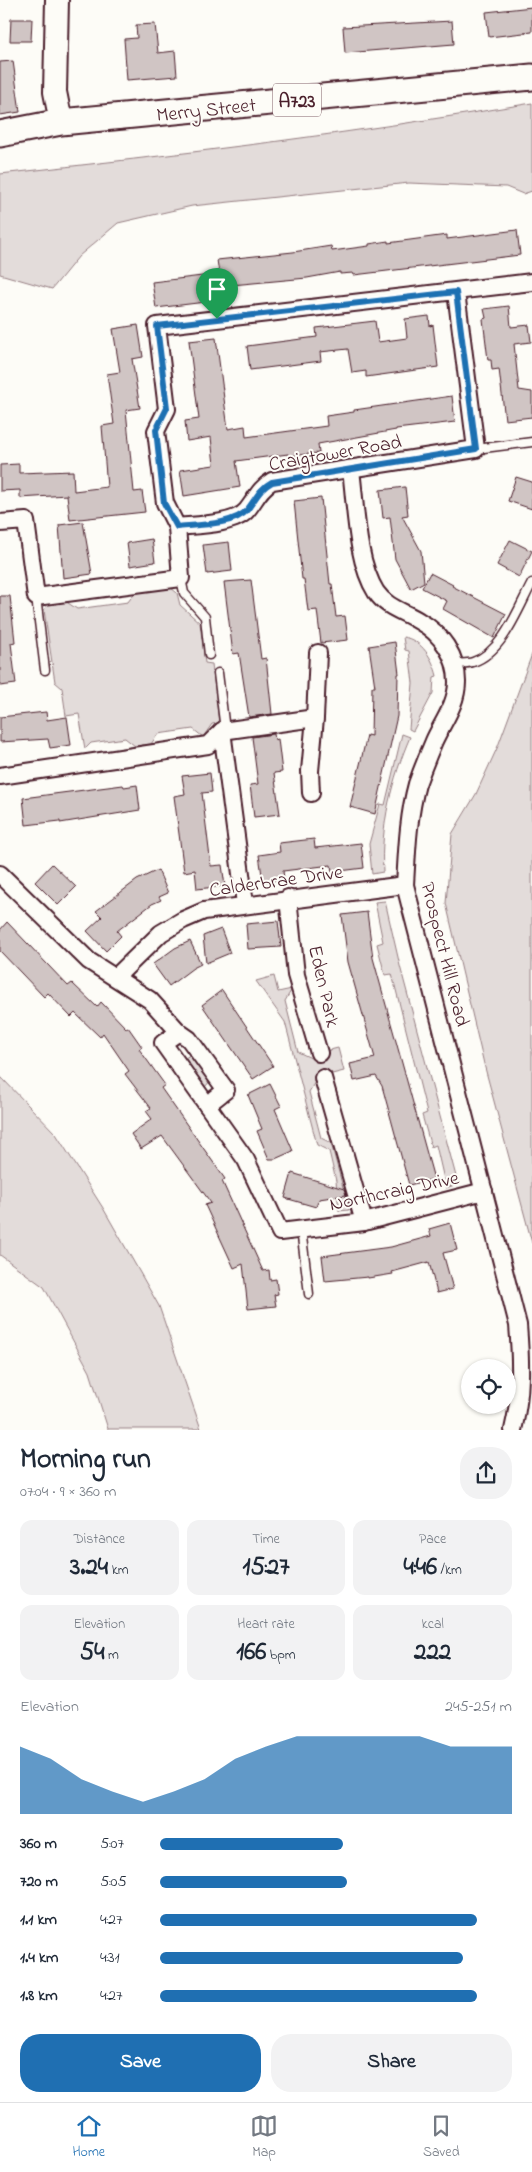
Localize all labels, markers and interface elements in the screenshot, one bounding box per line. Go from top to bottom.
road number: A723 [273,84,321,116]
street label: Merry Street [155,92,258,131]
pin [196,268,238,319]
icon: arrive [203,275,231,303]
street label: Craigtower Road [267,429,404,481]
street label: Calderbrae Drive [208,859,345,906]
street label: Prospect Hill Road [412,879,476,1030]
street label: Eden Park [299,943,346,1031]
street label: Northcraig Drive [327,1165,462,1221]
map controls [461,1359,516,1414]
button: locate [461,1359,516,1414]
text: Morning run [20,1440,151,1481]
button: share [460,1447,512,1499]
text: 07:04 · 9 × 360 m [20,1480,116,1504]
text: Distance [74,1529,125,1550]
text: Time [252,1529,280,1550]
text: Pace [419,1529,446,1550]
text: 3.24 [70,1550,108,1586]
text: 15:27 [242,1550,290,1586]
text: 4:46 [403,1550,437,1586]
text: km [108,1560,129,1581]
text: /km [437,1560,462,1581]
text: Elevation [74,1614,125,1635]
text: Heart rate [237,1614,295,1635]
text: kcal [422,1614,444,1635]
text: 54 [80,1635,104,1671]
text: 166 [236,1635,266,1671]
text: 222 [414,1635,451,1671]
text: m [104,1645,119,1666]
text: bpm [266,1645,296,1666]
text: Elevation [20,1695,79,1719]
text: 245–251 m [445,1695,512,1719]
text: 360 m [20,1832,57,1856]
text: 5:07 [100,1832,124,1856]
text: 720 m [20,1870,58,1894]
text: 5:05 [100,1870,127,1894]
text: 1.1 km [20,1908,57,1932]
text: 4:27 [100,1908,123,1932]
text: 1.4 km [20,1946,58,1970]
text: 4:31 [100,1946,120,1970]
text: 1.8 km [20,1984,58,2008]
text: 4:27 [100,1984,123,2008]
button: Save [20,2034,261,2092]
button: Share [271,2034,512,2092]
tab: Home [72,2112,105,2163]
tab: Map [250,2112,278,2163]
tab: Saved [423,2112,460,2163]

